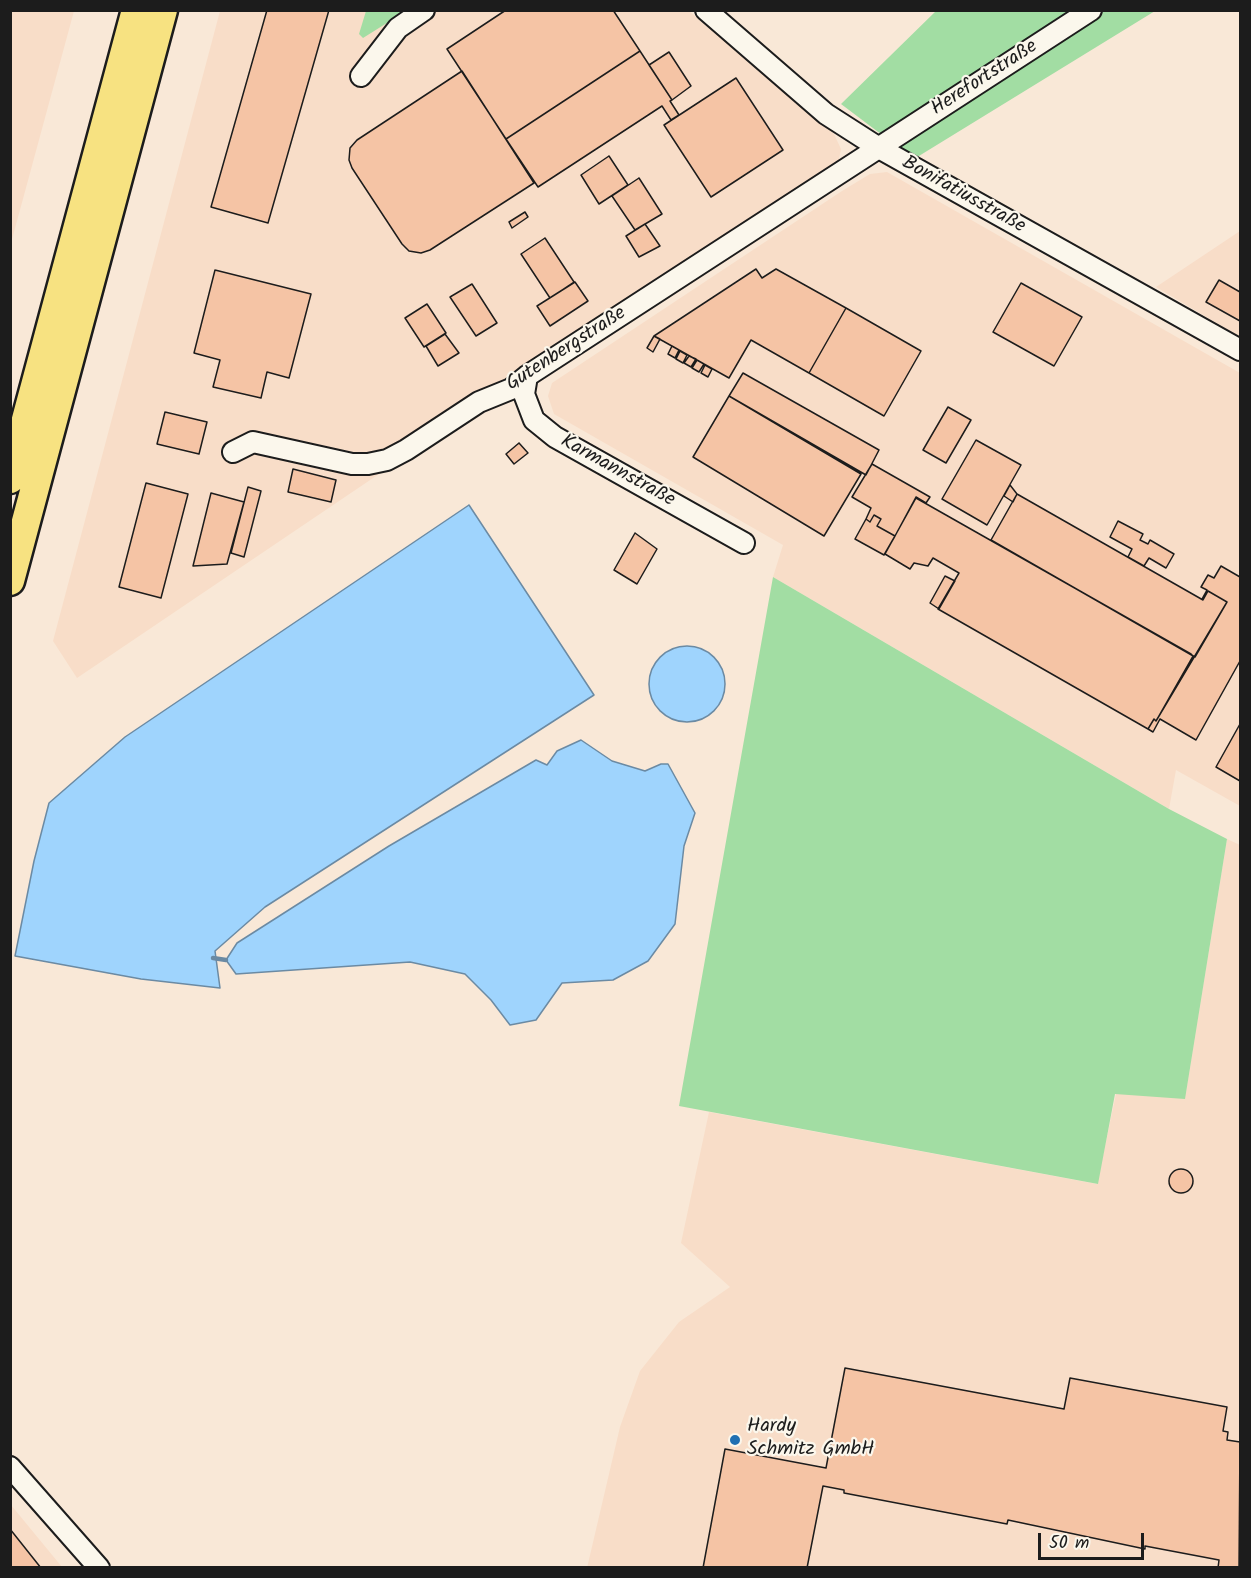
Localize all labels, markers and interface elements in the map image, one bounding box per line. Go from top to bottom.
street label: Herefortstraße [927,36,1043,122]
street label: Bonifatiusstraße [897,152,1029,240]
street label: Gutenbergstraße [503,302,631,398]
street label: Karmannstraße [555,431,679,513]
place label: Hardy Schmitz GmbH [747,1416,875,1463]
marker: Hardy Schmitz GmbH [728,1433,742,1447]
scale bar [1041,1521,1148,1559]
text: 50 m [1049,1529,1089,1558]

